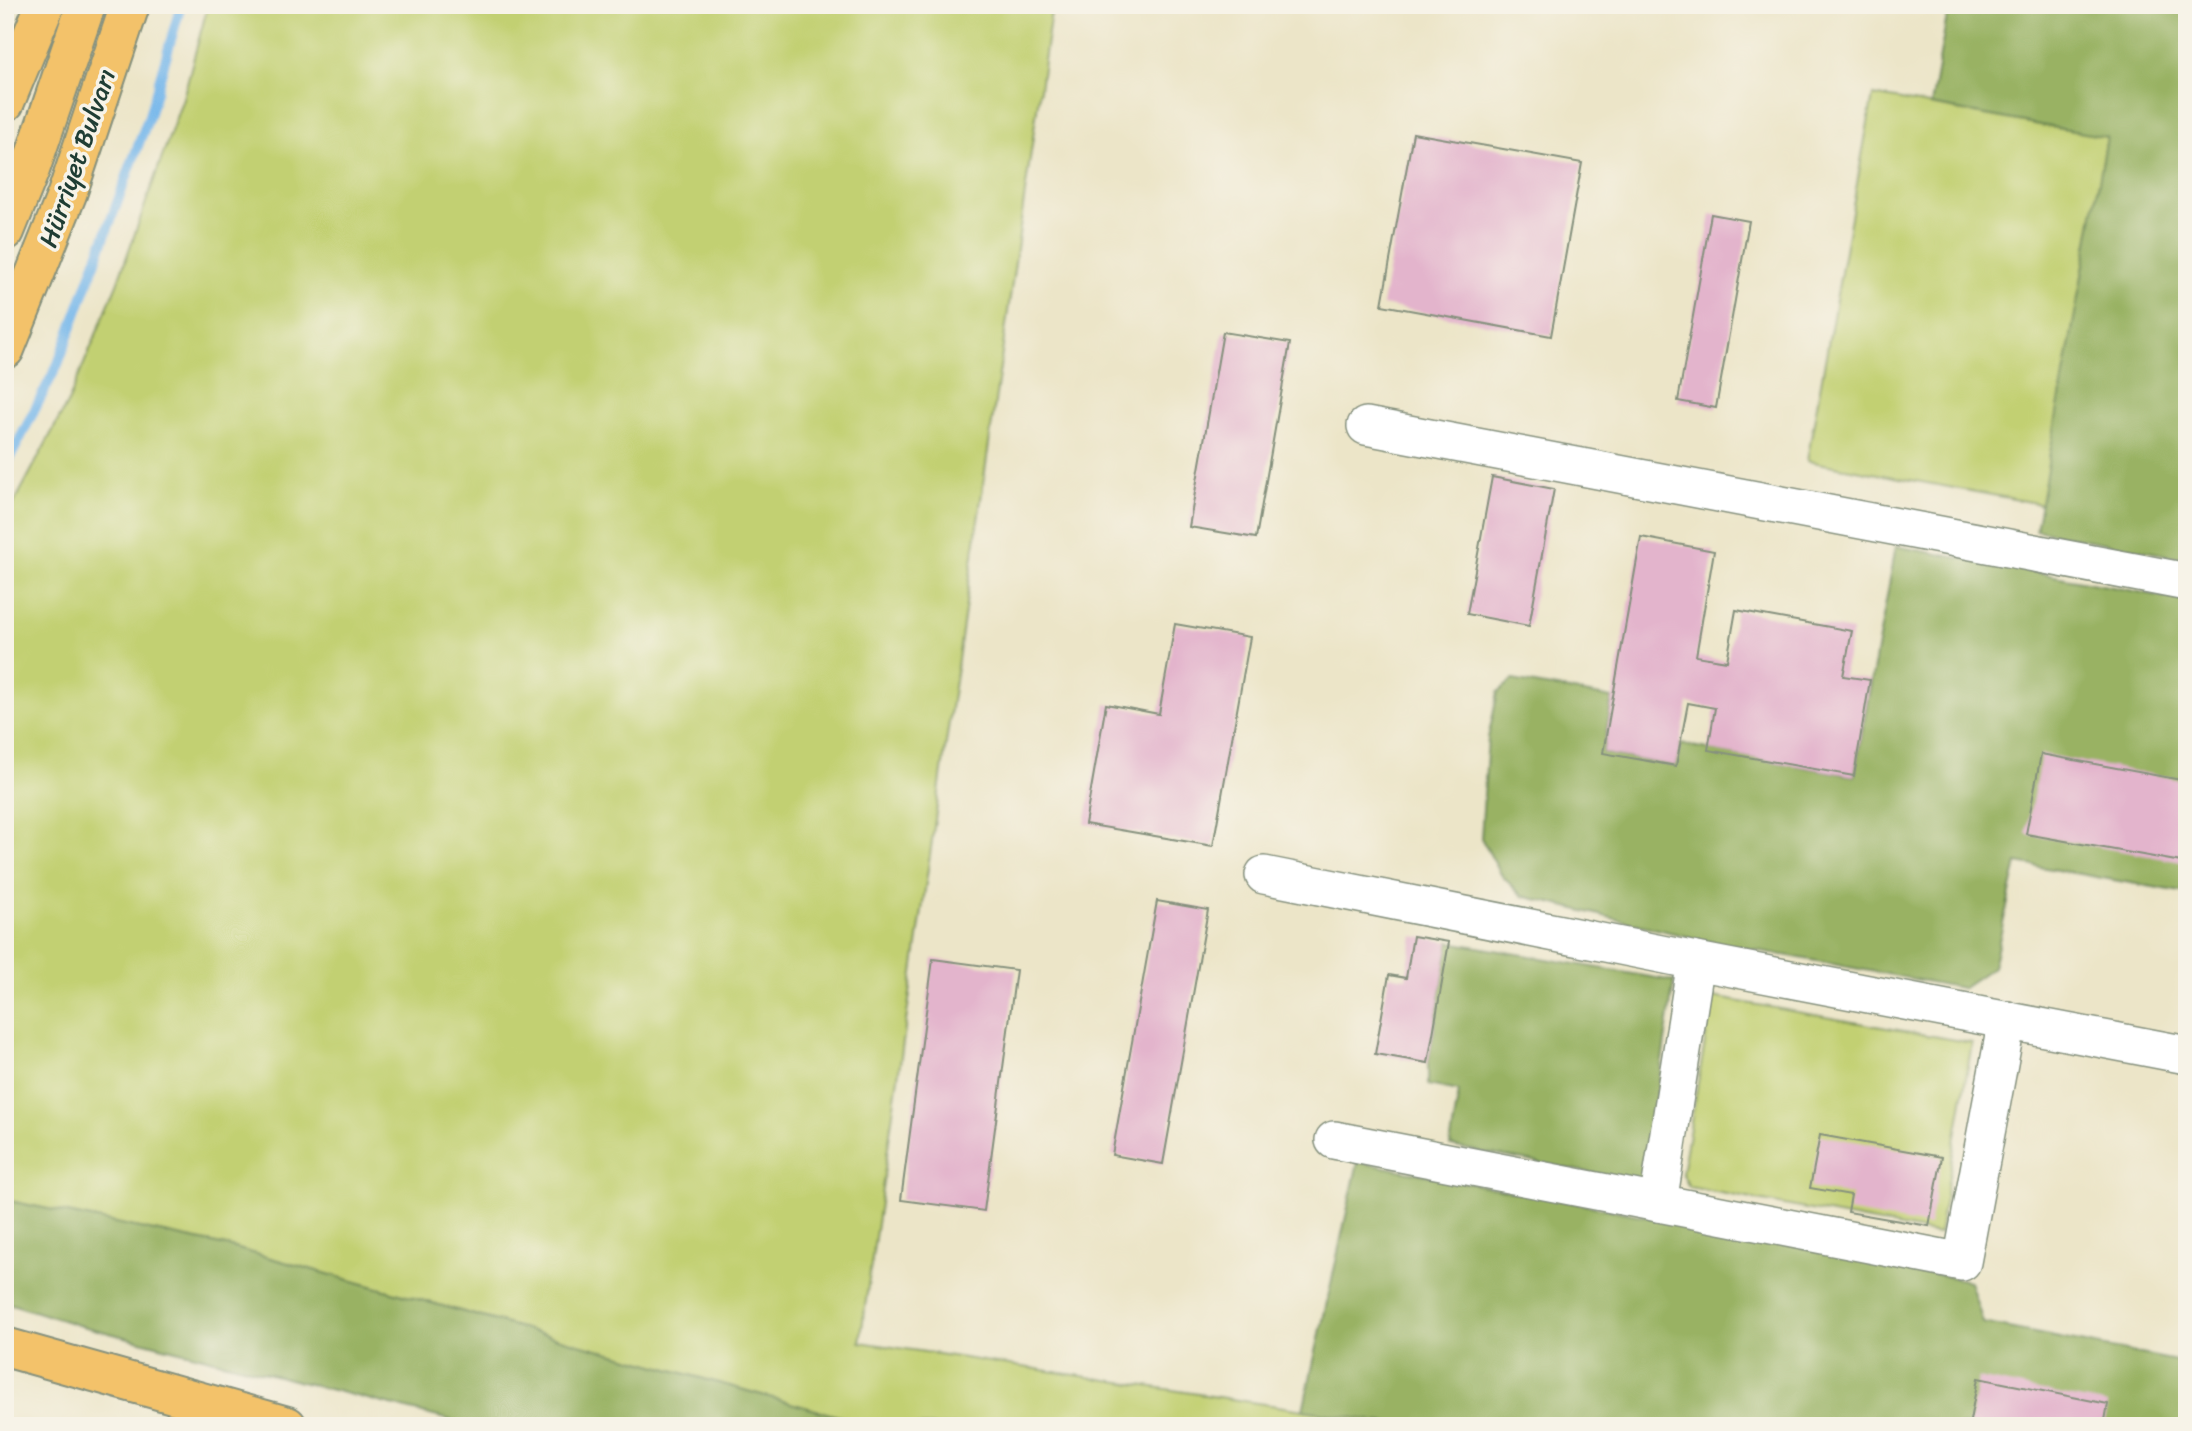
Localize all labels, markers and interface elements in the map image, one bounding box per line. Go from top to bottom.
street label: Hürriyet Bulvarı [25,62,129,254]

